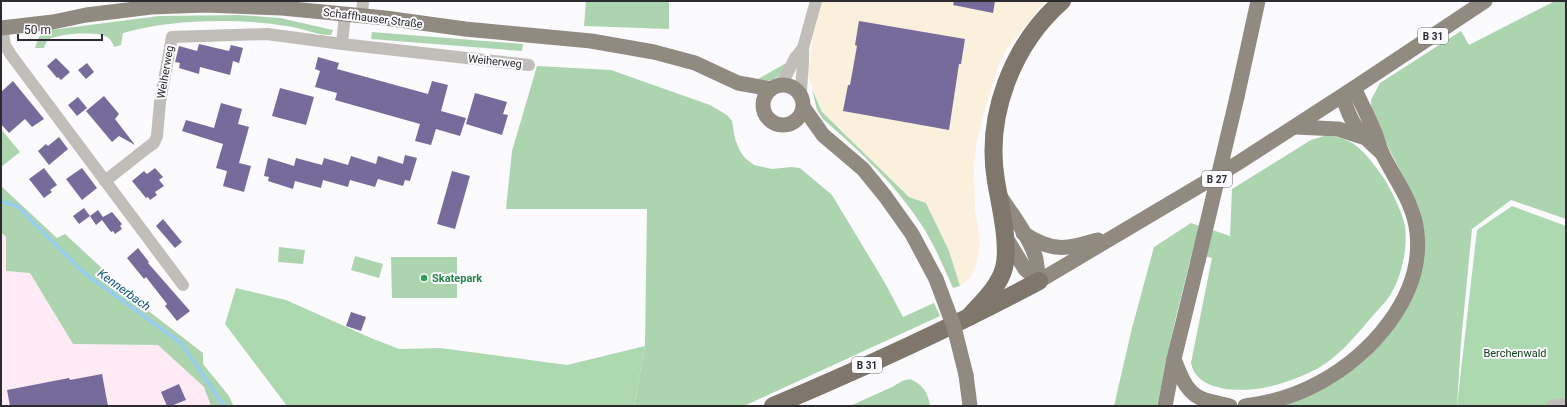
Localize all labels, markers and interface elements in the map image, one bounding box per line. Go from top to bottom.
street label: Schaffhauser Straße [322,6,424,31]
scale bar [18,16,102,42]
text: 50 m [24,23,51,37]
road number: B 31 [1418,28,1448,44]
street label: Weiherweg [154,44,177,100]
street label: Weiherweg [467,52,523,71]
road number: B 27 [1202,171,1232,187]
water label: Kennerbach [95,266,153,314]
place label: Skatepark [432,272,482,285]
marker: Skatepark [419,273,429,283]
park label: Berchenwald [1483,347,1547,360]
road number: B 31 [852,357,882,373]

